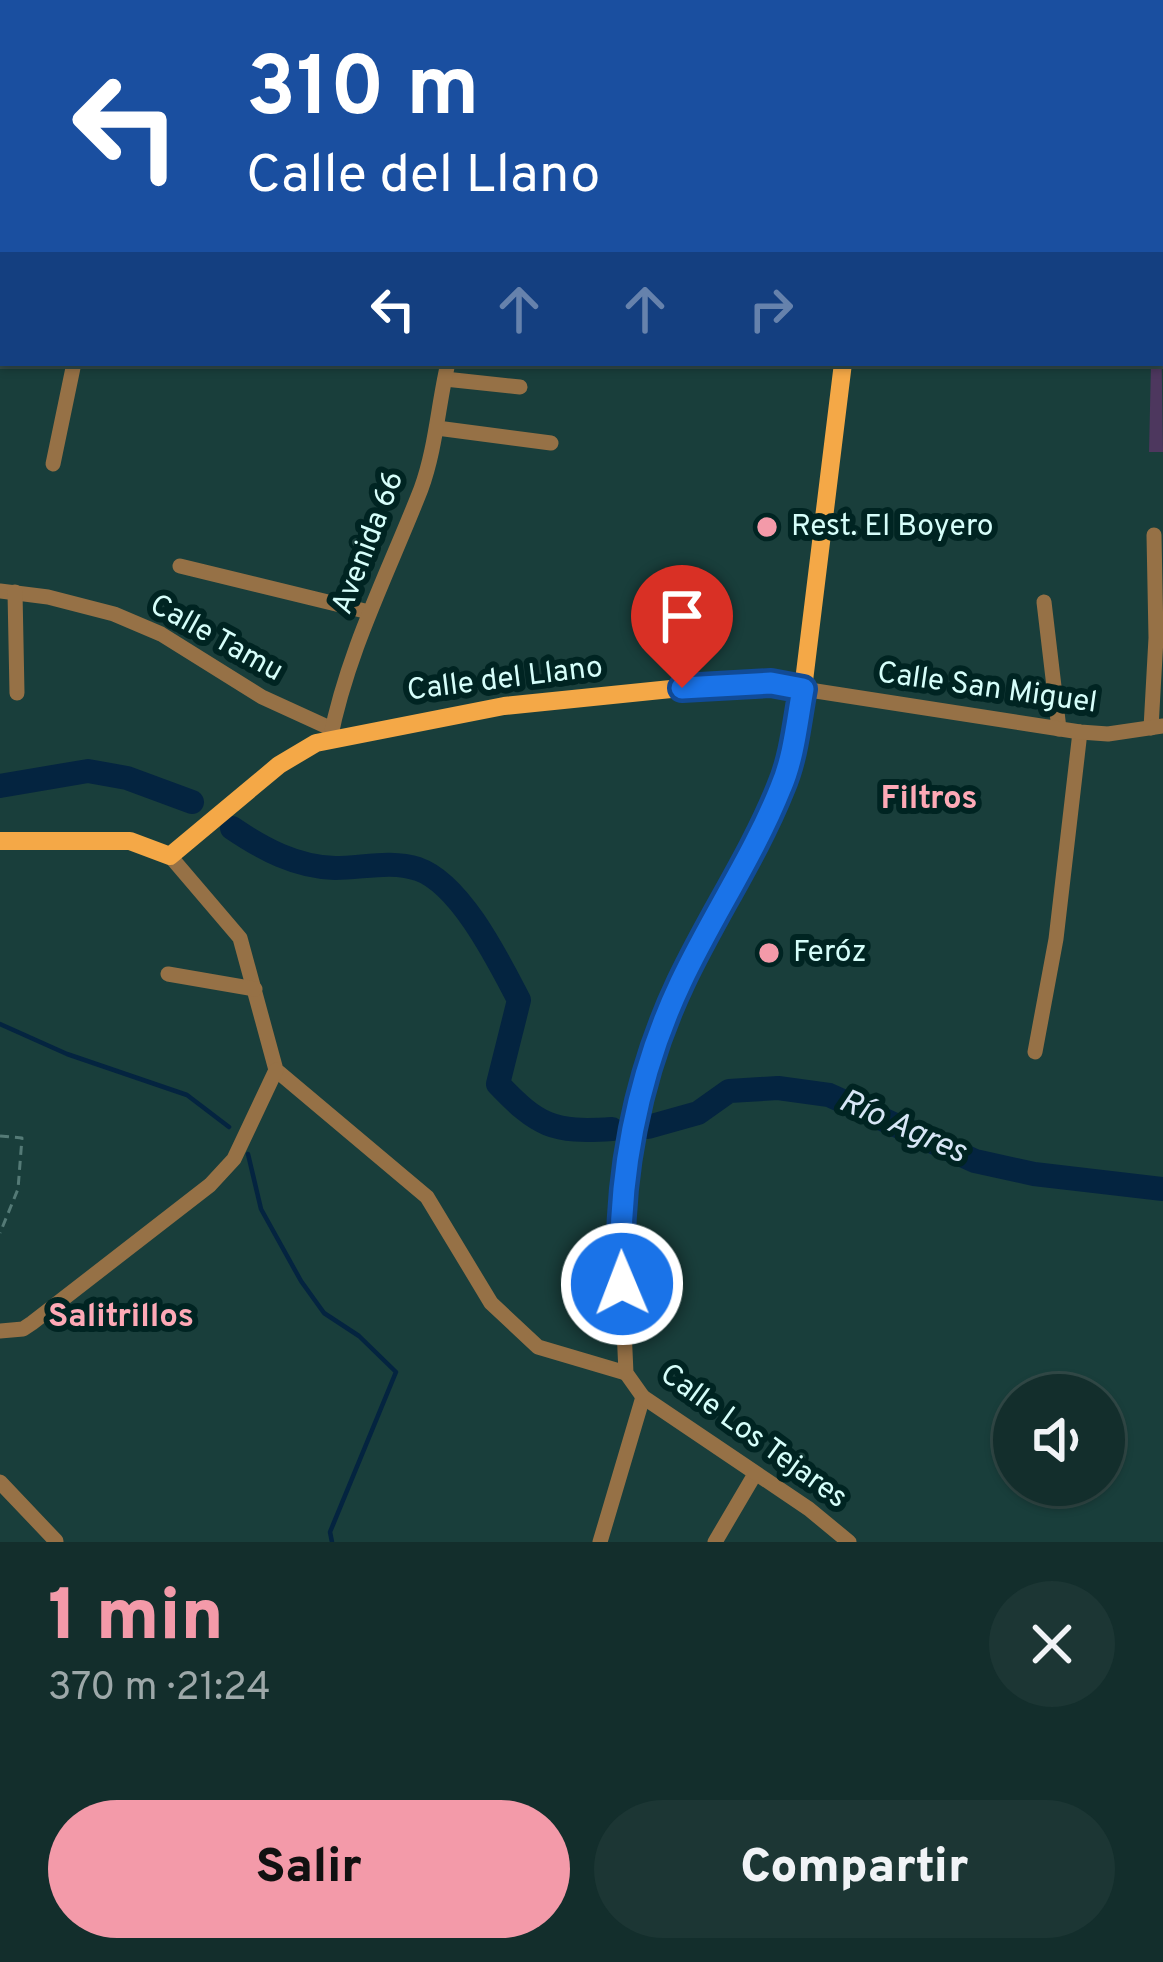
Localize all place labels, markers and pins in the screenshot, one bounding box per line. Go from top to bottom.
place label: Rest. El Boyero [791,509,994,546]
marker: Rest. El Boyero [754,514,780,540]
pin [631,565,733,688]
place label: Feróz [793,935,867,972]
marker: Feróz [756,940,782,966]

